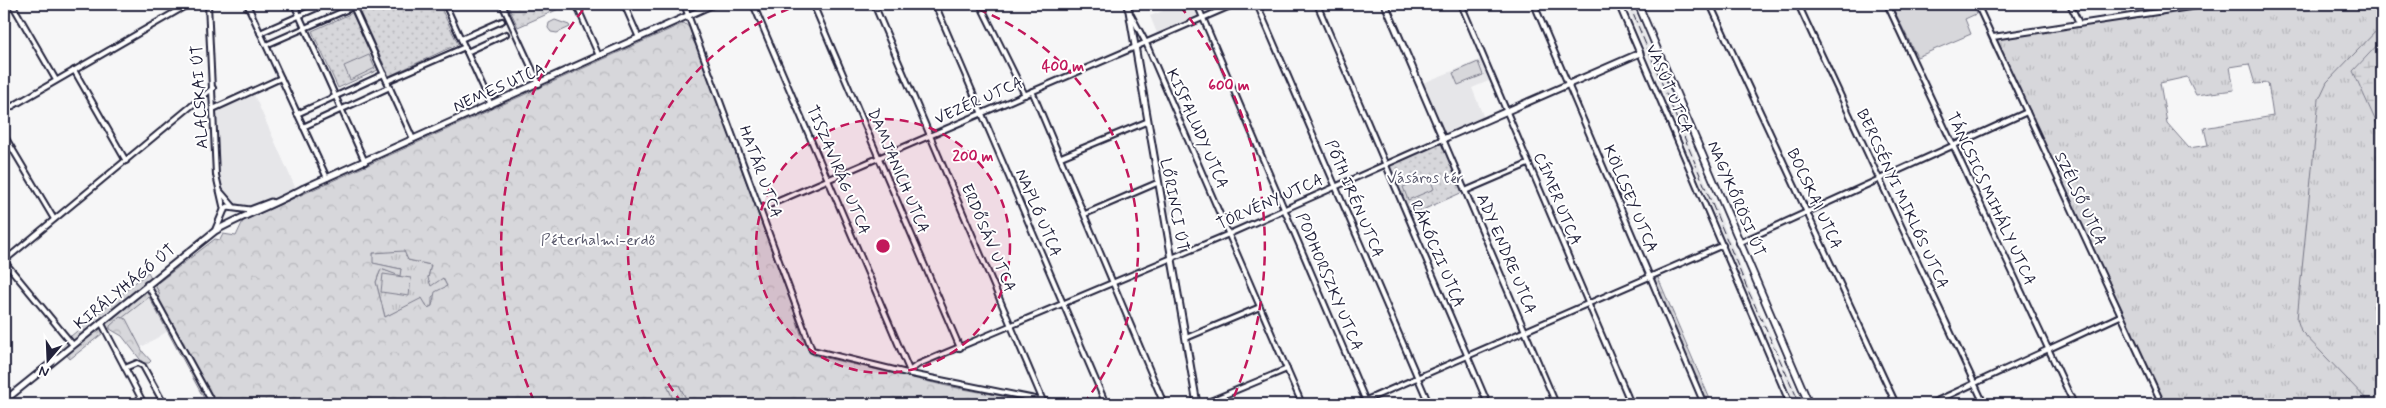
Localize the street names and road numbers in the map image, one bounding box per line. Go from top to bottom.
street label: VASÚT UTCA [1641,41,1697,137]
street label: ALACSKAI ÚT [187,44,213,150]
street label: NEMES UTCA [450,58,548,118]
street label: KISFALUDY UTCA [1161,66,1233,192]
street label: VEZÉR UTCA [931,72,1027,130]
street label: TISZAVIRÁG UTCA [801,102,875,238]
street label: DAMJANICH UTCA [862,105,934,237]
street label: BERCSÉNYI MIKLÓS UTCA [1851,106,1953,292]
street label: TÁNCSICS MIHÁLY UTCA [1942,109,2040,289]
street label: HATÁR UTCA [734,123,786,221]
street label: PÓTH IRÉN UTCA [1320,137,1388,261]
street label: NAGYKŐRÖSI ÚT [1702,138,1770,260]
street label: KÖLCSEY UTCA [1598,142,1662,256]
street label: BOCSKAI UTCA [1781,145,1847,253]
street label: CÍMER UTCA [1528,149,1586,249]
street label: SZÉLSŐ UTCA [2049,149,2111,249]
street label: LŐRINCI ÚT [1155,157,1193,253]
street label: NAPLÓ UTCA [1010,166,1066,260]
street label: TÖRVÉNY UTCA [1213,169,1327,235]
street label: ERDŐSÁV UTCA [956,181,1020,295]
street label: ADY ENDRE UTCA [1471,191,1541,317]
street label: RÁKÓCZI UTCA [1405,197,1469,311]
street label: PODHORSZKY UTCA [1290,210,1368,354]
street label: KIRÁLYHÁGÓ ÚT [70,240,180,334]

